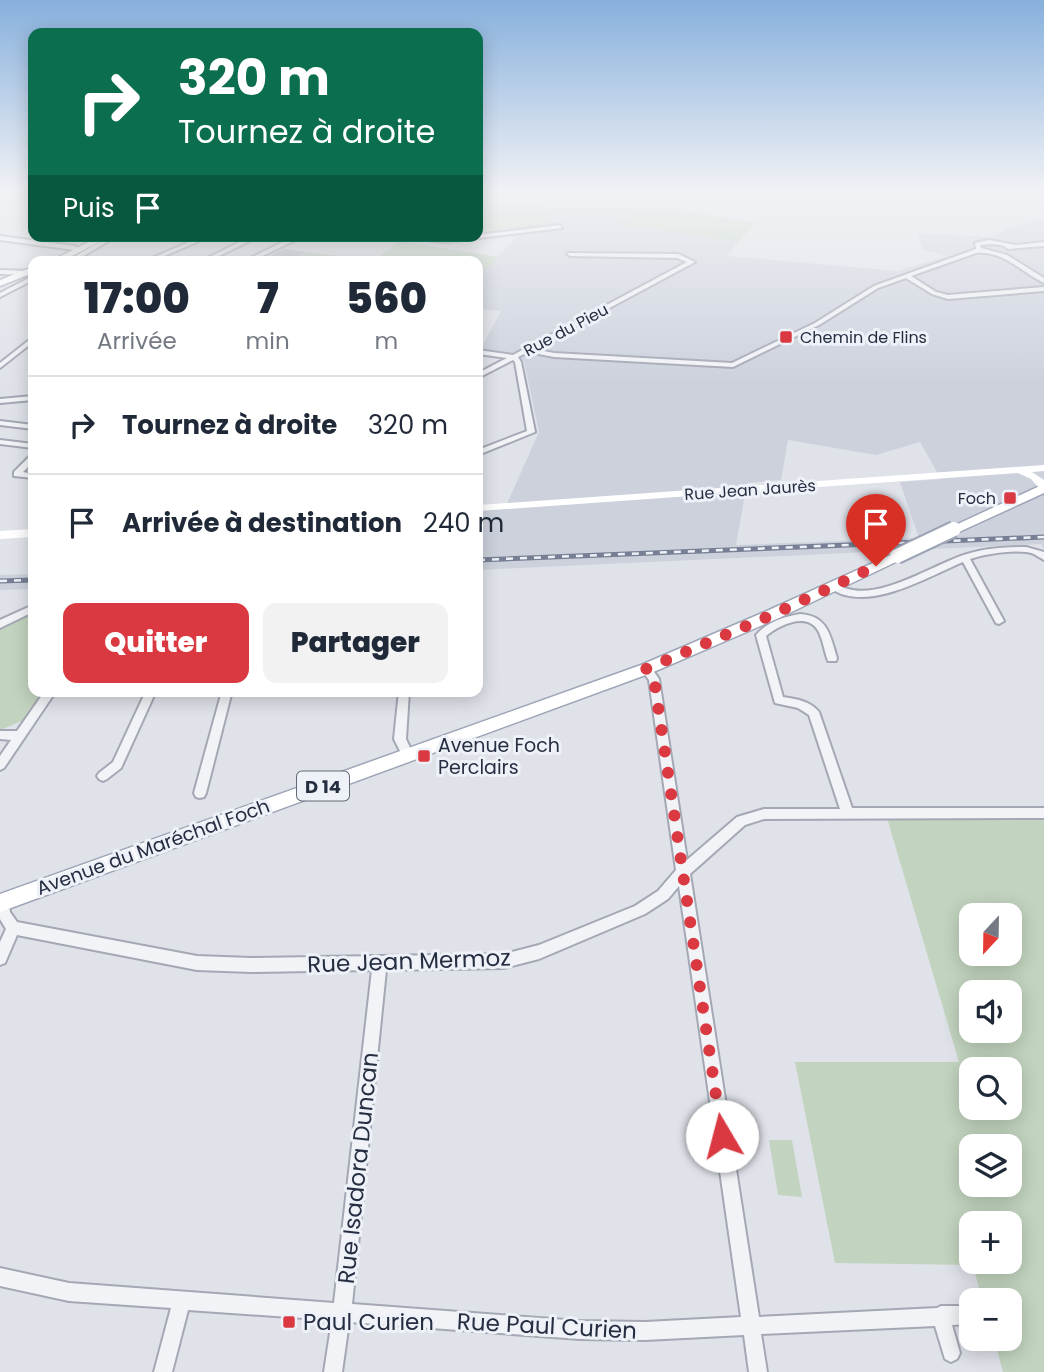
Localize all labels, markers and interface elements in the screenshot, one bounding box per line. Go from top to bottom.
text: 320 m [178,44,330,112]
icon: right [63,56,154,147]
text: Tournez à droite [178,109,435,154]
icon: arrive [129,189,167,227]
text: Puis [63,190,115,226]
text: 17:00 [84,269,190,328]
text: 7 [257,269,279,328]
text: 560 [345,269,427,328]
street label: Rue du Pieu [520,298,612,362]
text: Arrivée [97,325,177,357]
text: min [246,325,290,357]
text: m [374,325,398,357]
place label: Chemin de Flins [800,326,927,349]
marker: Chemin de Flins [778,329,794,345]
icon: right [63,406,101,444]
text: Tournez à droite [122,407,337,443]
text: 320 m [368,407,448,443]
street label: Rue Jean Jaurès [684,474,816,506]
place label: Foch [958,487,996,510]
marker: Foch [1002,490,1018,506]
pin [846,494,906,566]
icon: arrive [63,504,101,542]
text: Arrivée à destination [122,505,402,541]
text: 240 m [423,505,504,541]
icon: arrive [857,505,895,543]
button: Quitter [63,603,249,683]
button: Partager [263,603,448,683]
place label: Avenue Foch Perclairs [438,732,560,781]
marker: Avenue Foch Perclairs [416,748,432,764]
road number: D 14 [297,772,349,800]
street label: Avenue du Maréchal Foch [33,792,273,902]
north arrow [959,903,1022,966]
map controls [959,903,1022,1351]
street label: Rue Jean Mermoz [307,941,511,981]
button: sound [959,980,1022,1043]
street label: Rue Isadora Duncan [330,1051,386,1285]
button: search [959,1057,1022,1120]
position arrow [685,1099,759,1173]
button: layers [959,1134,1022,1197]
button: + [959,1211,1022,1274]
button: − [959,1288,1022,1351]
street label: Rue Paul Curien [456,1305,638,1347]
place label: Paul Curien [303,1306,434,1338]
marker: Paul Curien [281,1314,297,1330]

